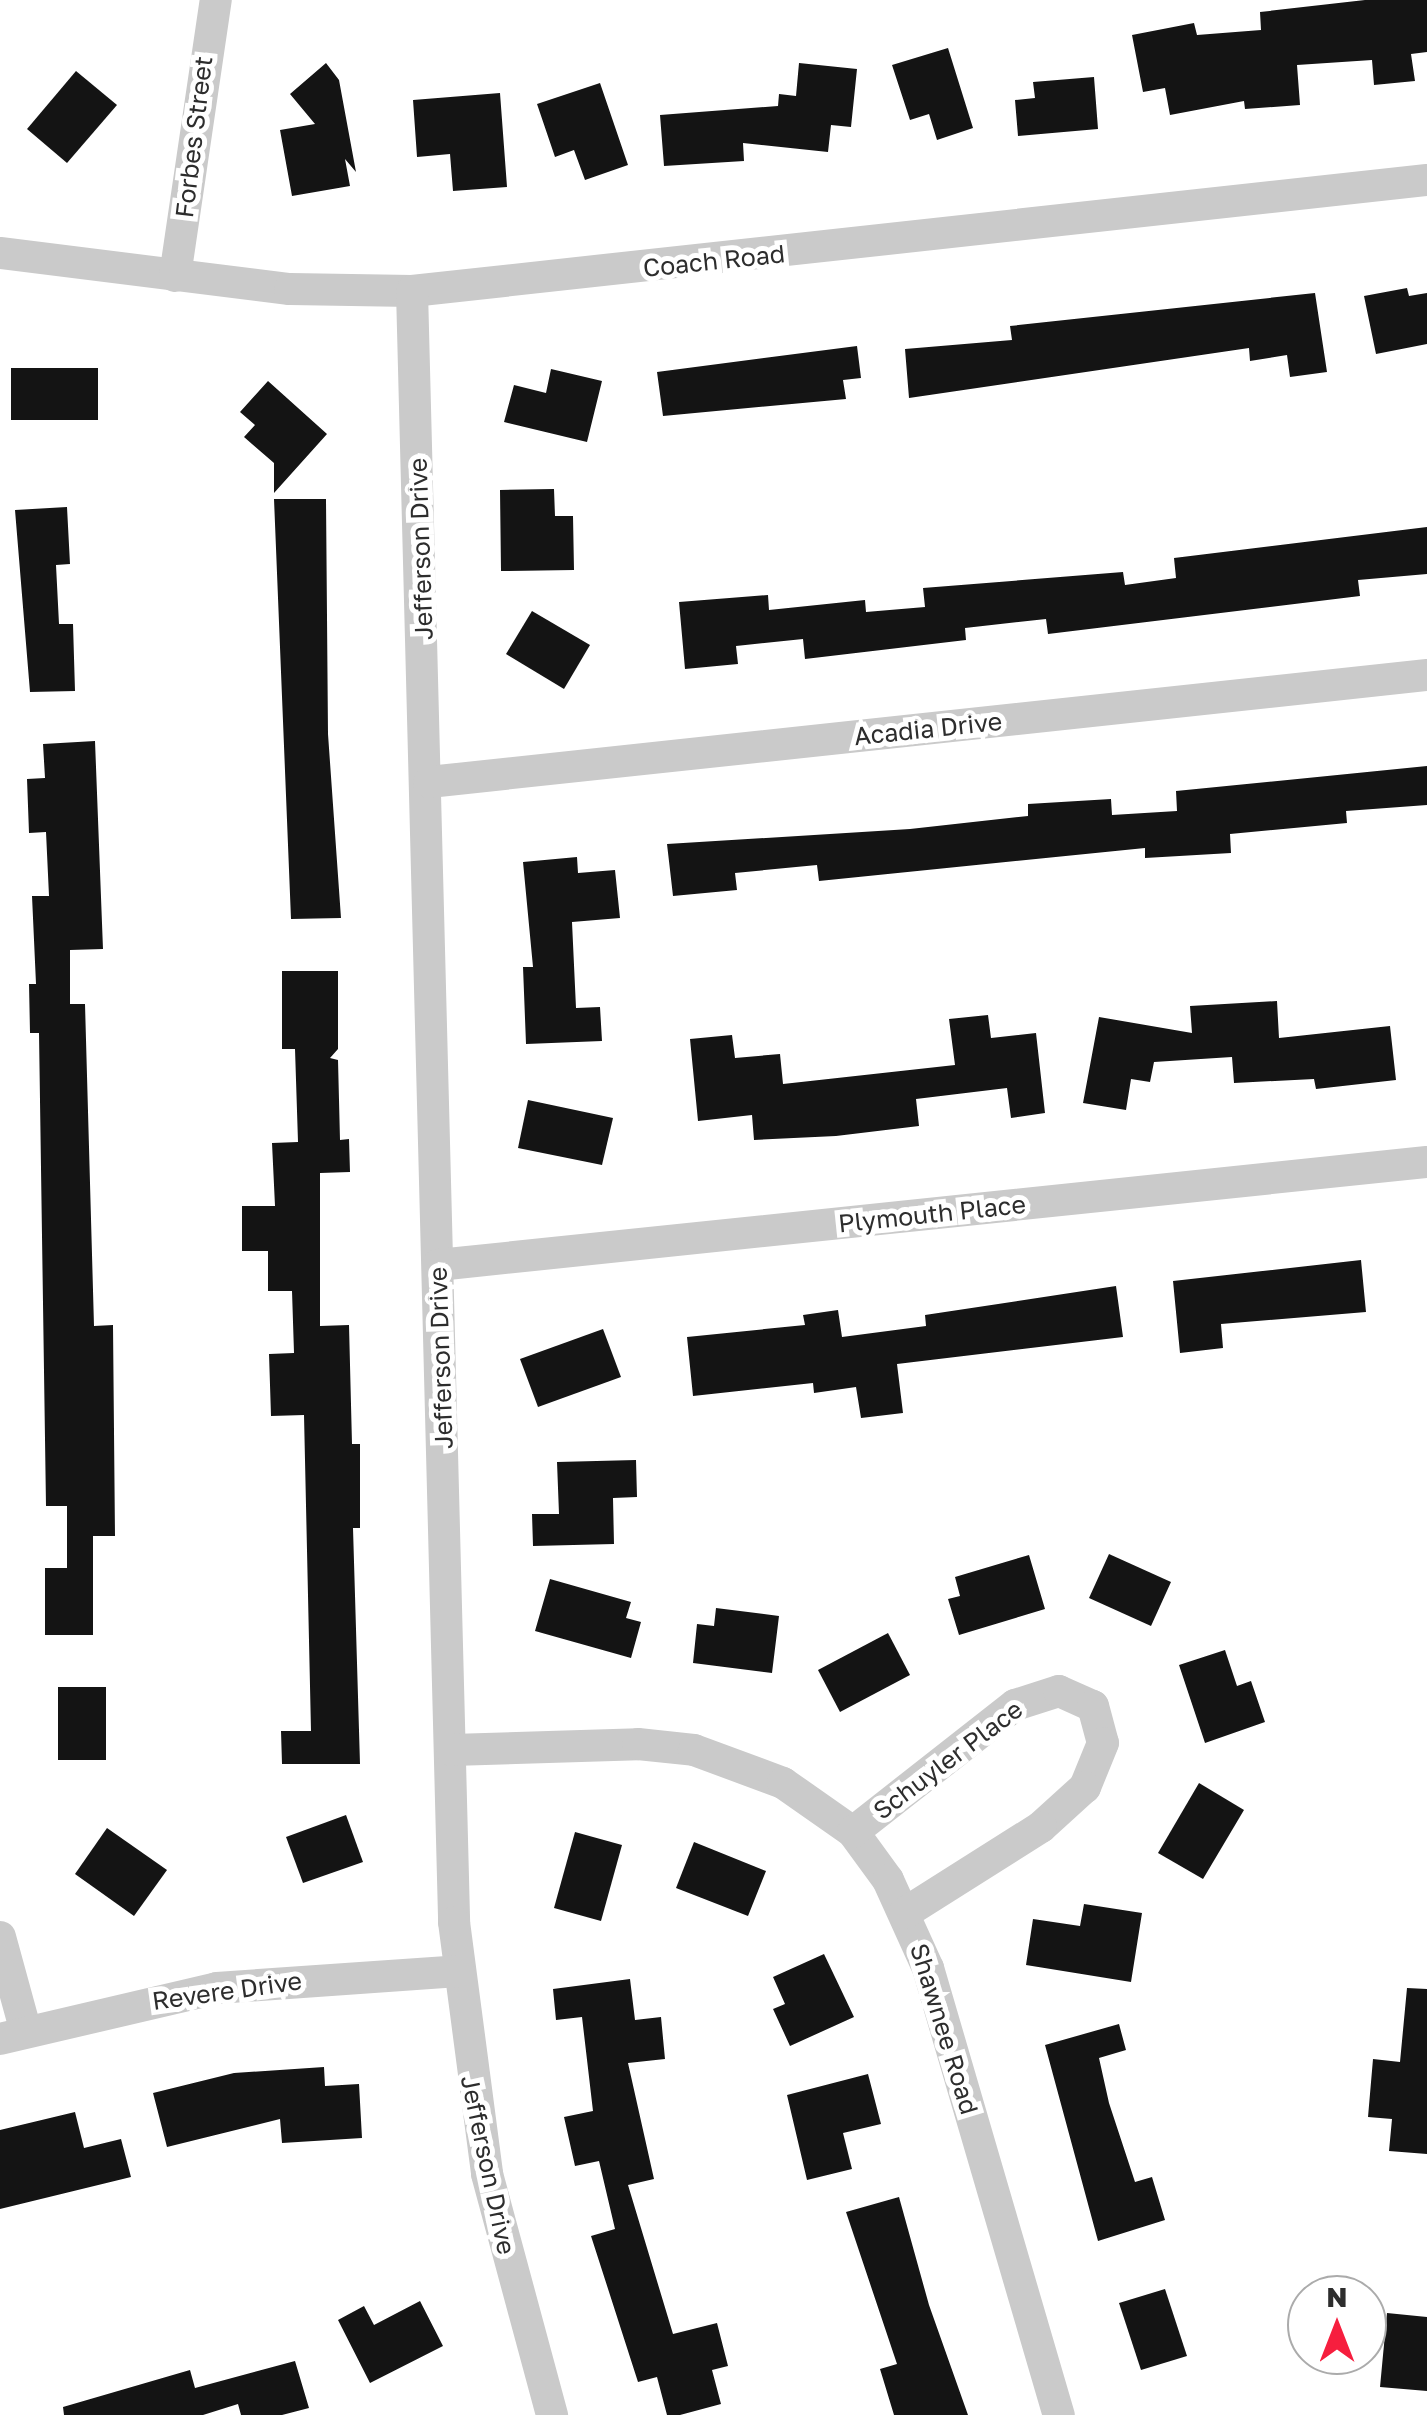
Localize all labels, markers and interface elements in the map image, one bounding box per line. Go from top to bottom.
street label: Forbes Street [169,54,219,220]
street label: Coach Road [642,239,786,283]
street label: Jefferson Drive [403,457,439,641]
street label: Acadia Drive [853,706,1003,752]
street label: Plymouth Place [837,1189,1027,1239]
street label: Jefferson Drive [423,1266,459,1450]
street label: Schuyler Place [867,1694,1029,1826]
street label: Shawnee Road [904,1940,984,2118]
street label: Revere Drive [150,1966,304,2016]
street label: Jefferson Drive [454,2073,522,2257]
north arrow [1287,2275,1387,2375]
text: N [1326,2280,1348,2313]

